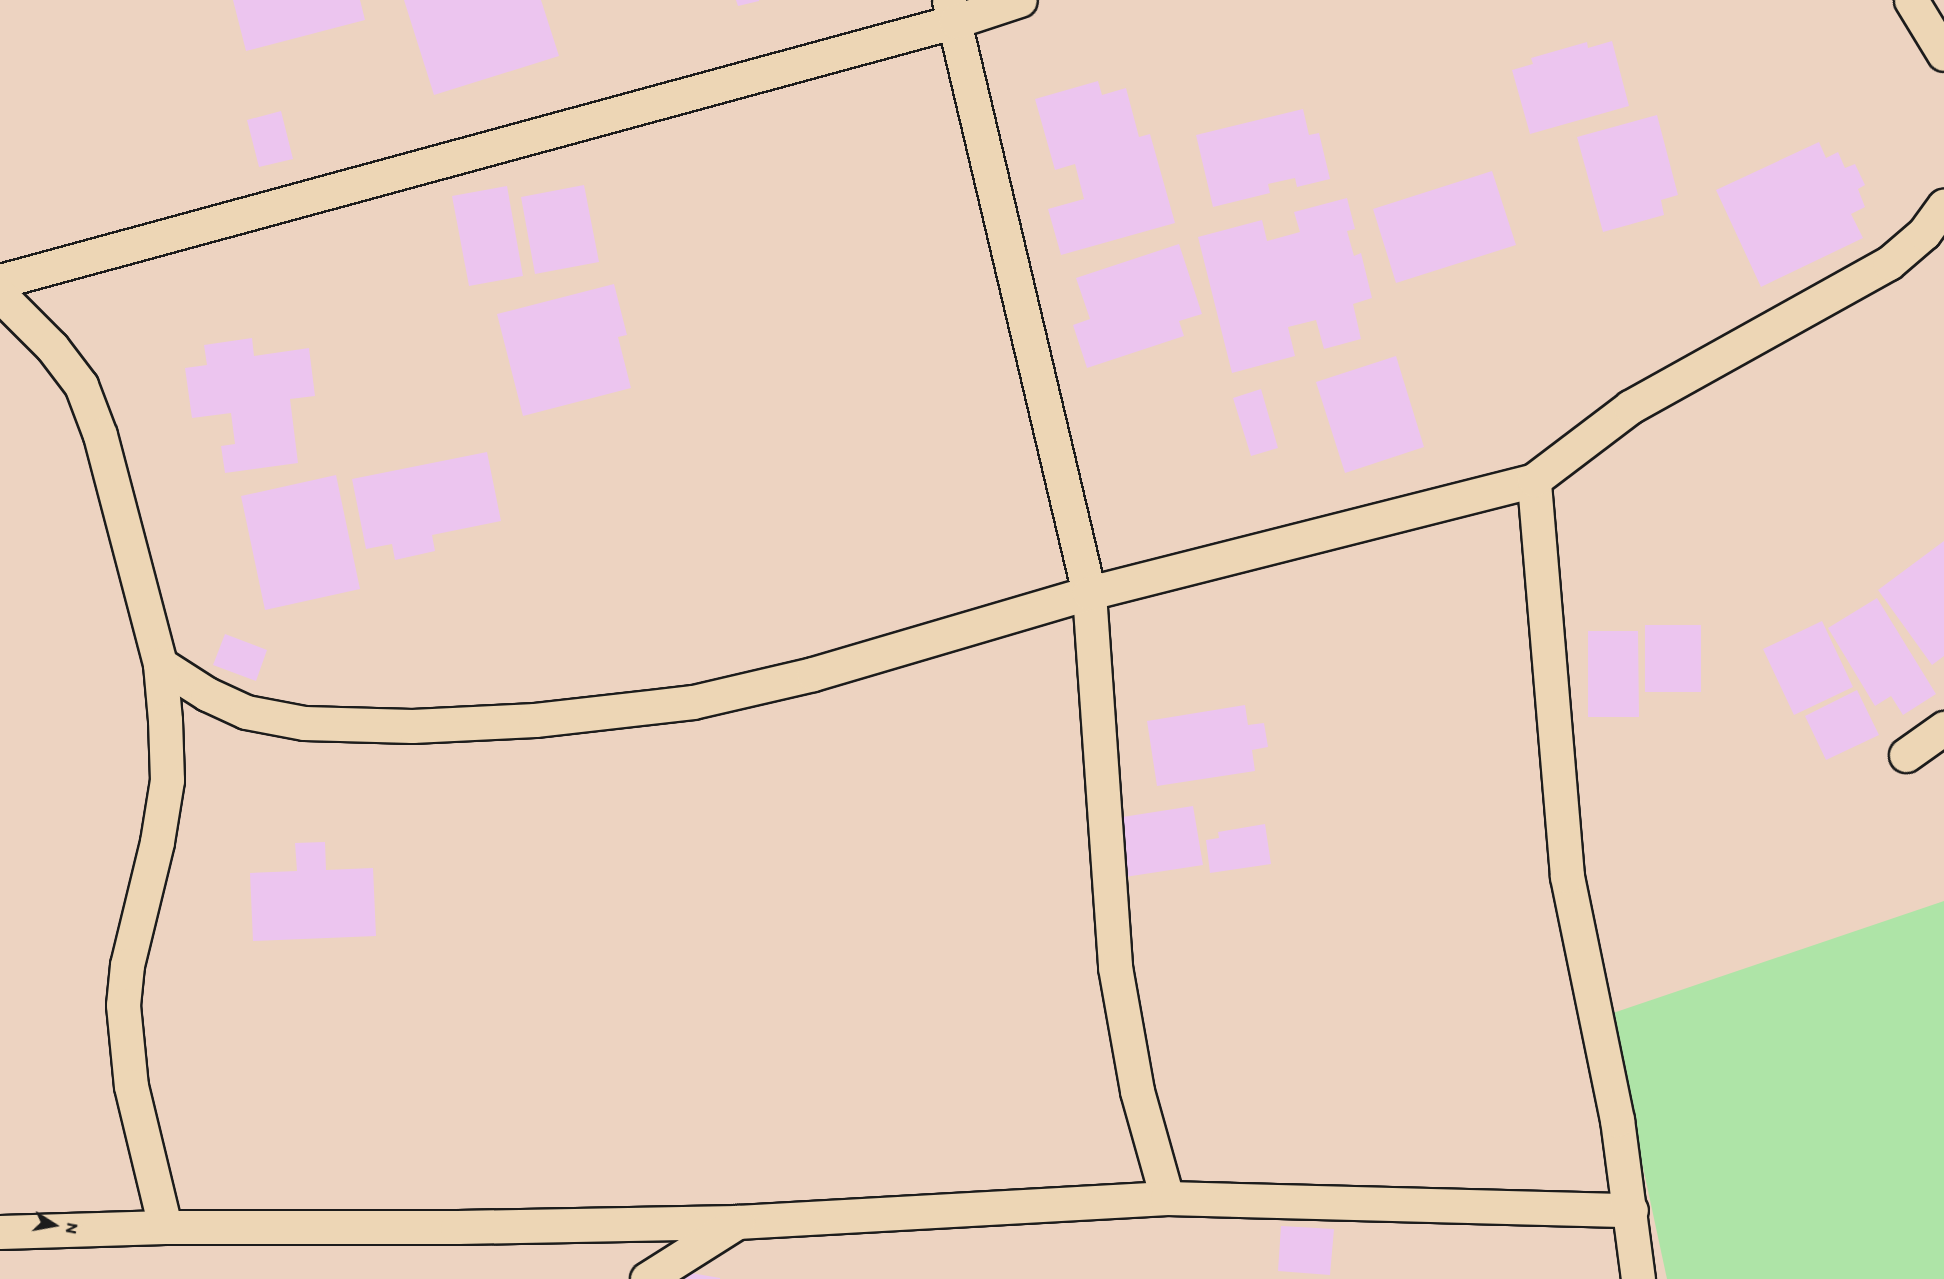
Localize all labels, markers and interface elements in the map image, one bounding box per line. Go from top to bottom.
north arrow [24,1195,84,1255]
text: N [62,1221,83,1236]

